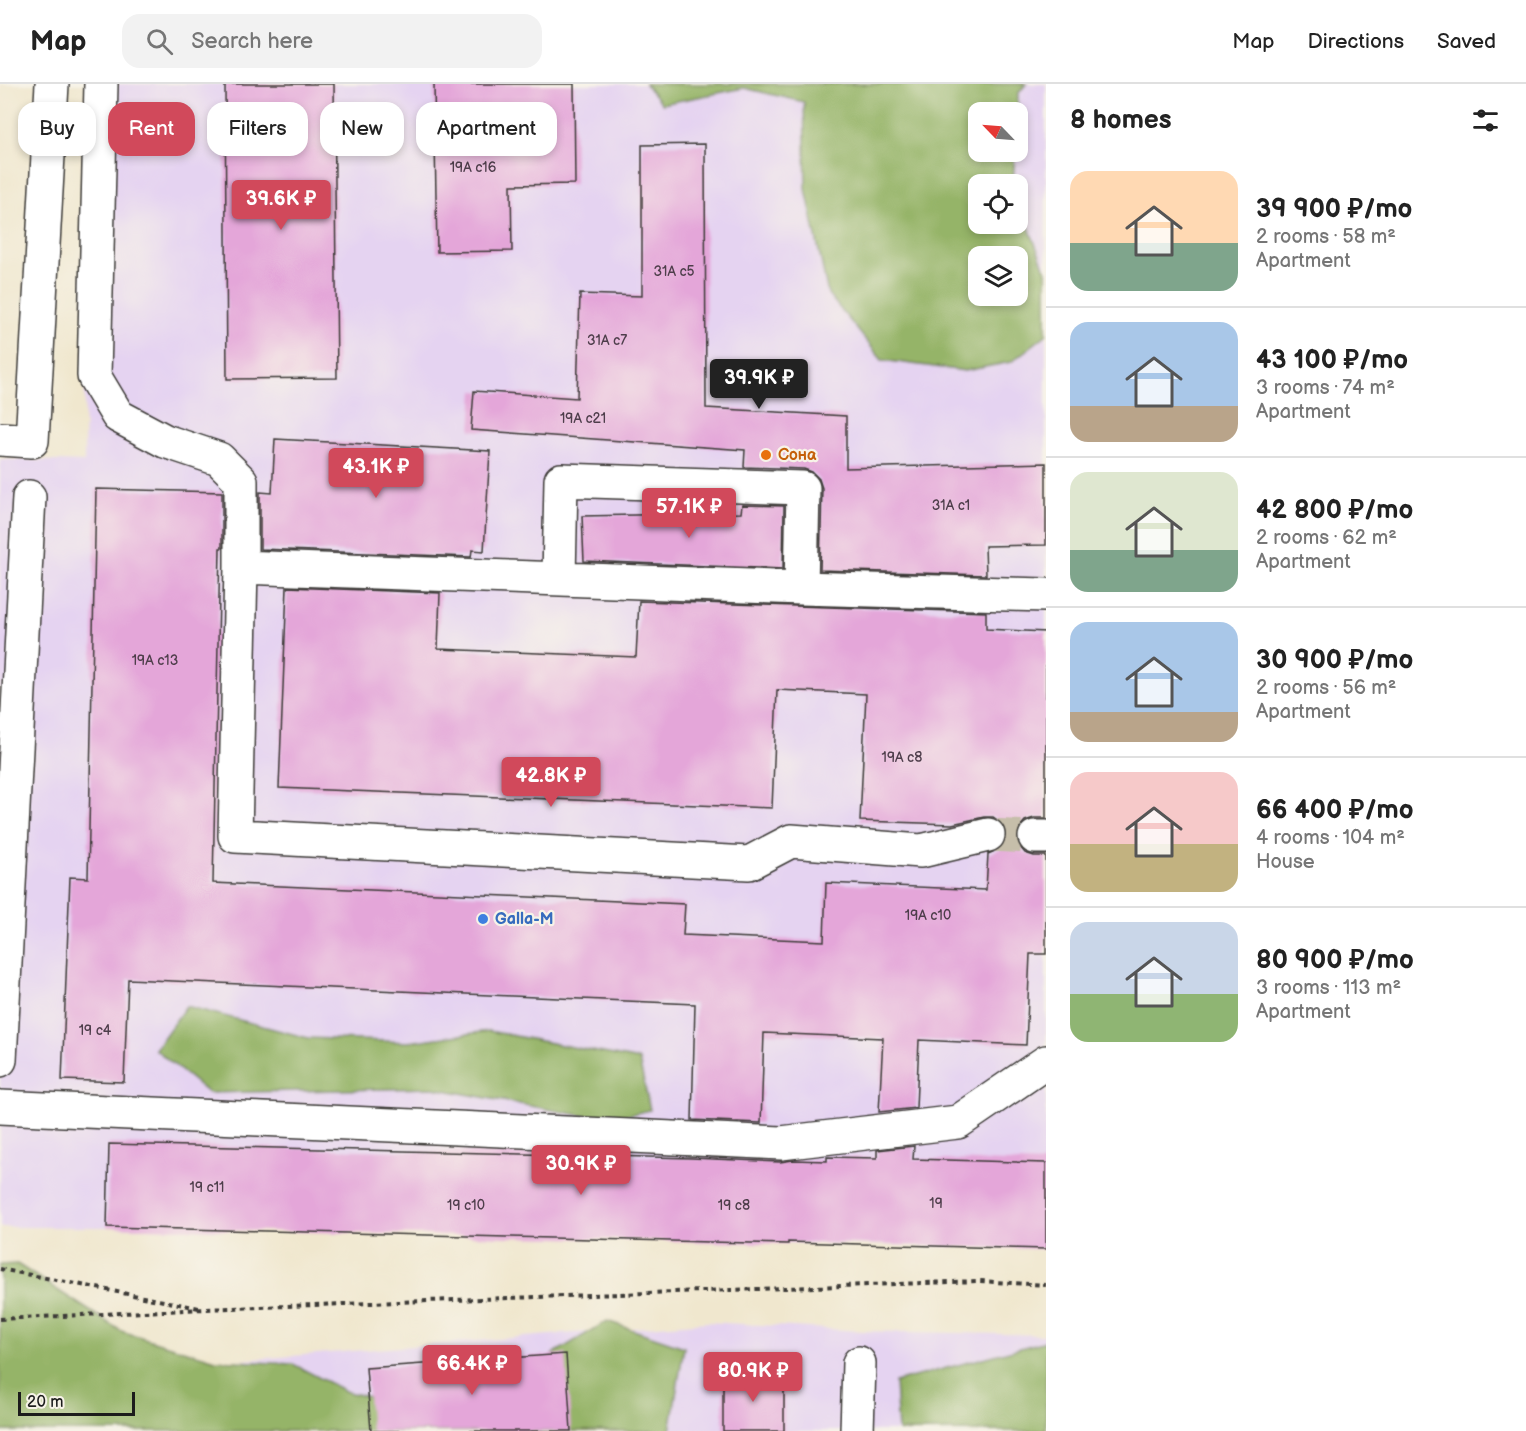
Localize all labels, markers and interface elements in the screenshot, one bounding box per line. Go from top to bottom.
search box [122,14,542,68]
text: Map [30,25,86,58]
icon: search [143,25,176,58]
text: Search here [191,28,313,55]
text: Map [1232,29,1275,54]
text: Directions [1308,29,1404,54]
text: Saved [1437,29,1496,54]
chip: Buy [18,102,96,156]
chip: Rent [108,102,195,156]
chip: Filters [207,102,308,156]
chip: New [320,102,404,156]
chip: Apartment [416,102,557,156]
north arrow [968,102,1028,162]
map controls [968,102,1028,306]
icon: filters [1469,104,1502,137]
text: 8 homes [1070,105,1172,136]
house number: 19А с16 [450,159,497,176]
button: locate [968,174,1028,234]
pin: 39.6K ₽ [226,180,336,231]
text: 39.6K ₽ [246,187,316,211]
text: 39 900 ₽/mo [1256,194,1412,225]
icon: home [1118,195,1190,267]
text: 2 rooms · 58 m² [1256,225,1396,249]
button: layers [968,246,1028,306]
text: Apartment [1256,249,1351,273]
house number: 31А с5 [653,263,695,280]
house number: 31А с7 [587,332,627,349]
text: 43 100 ₽/mo [1256,345,1408,376]
icon: home [1118,346,1190,418]
pin: 39.9K ₽ [704,359,814,410]
text: 39.9K ₽ [724,366,794,390]
text: 3 rooms · 74 m² [1256,376,1395,400]
text: Apartment [1256,400,1351,424]
house number: 19А с21 [560,410,606,427]
place label: Сона [778,446,817,465]
pin: 43.1K ₽ [321,448,431,499]
marker: Сона [759,448,773,462]
text: 43.1K ₽ [343,455,409,479]
pin: 57.1K ₽ [634,488,744,539]
text: 57.1K ₽ [656,495,722,519]
text: 42 800 ₽/mo [1256,495,1413,526]
icon: home [1118,496,1190,568]
house number: 31А с1 [932,497,970,514]
text: 2 rooms · 62 m² [1256,526,1397,550]
text: Apartment [1256,550,1351,574]
text: 30 900 ₽/mo [1256,645,1413,676]
icon: home [1118,646,1190,718]
house number: 19А с13 [132,652,178,669]
text: 2 rooms · 56 m² [1256,676,1396,700]
text: Apartment [1256,700,1351,724]
house number: 19А с8 [882,749,922,766]
pin: 42.8K ₽ [496,757,606,808]
text: 42.8K ₽ [516,764,586,788]
text: 66 400 ₽/mo [1256,795,1414,826]
icon: home [1118,796,1190,868]
text: 4 rooms · 104 m² [1256,826,1405,850]
text: House [1256,850,1315,874]
house number: 19А с10 [905,907,951,924]
place label: Galla-M [495,910,554,929]
marker: Galla-M [476,912,490,926]
text: 80 900 ₽/mo [1256,945,1414,976]
icon: home [1118,946,1190,1018]
text: 3 rooms · 113 m² [1256,976,1401,1000]
text: Apartment [1256,1000,1351,1024]
house number: 19 с4 [79,1022,112,1039]
pin: 30.9K ₽ [526,1145,636,1196]
text: 30.9K ₽ [546,1152,616,1176]
house number: 19 с11 [190,1179,225,1196]
house number: 19 [929,1195,943,1212]
house number: 19 с10 [447,1197,485,1214]
house number: 19 с8 [718,1197,750,1214]
pin: 66.4K ₽ [417,1345,527,1396]
text: 66.4K ₽ [436,1352,508,1376]
pin: 80.9K ₽ [698,1352,808,1403]
text: 80.9K ₽ [717,1359,789,1383]
scale bar [18,1389,135,1416]
text: 20 m [27,1393,63,1412]

